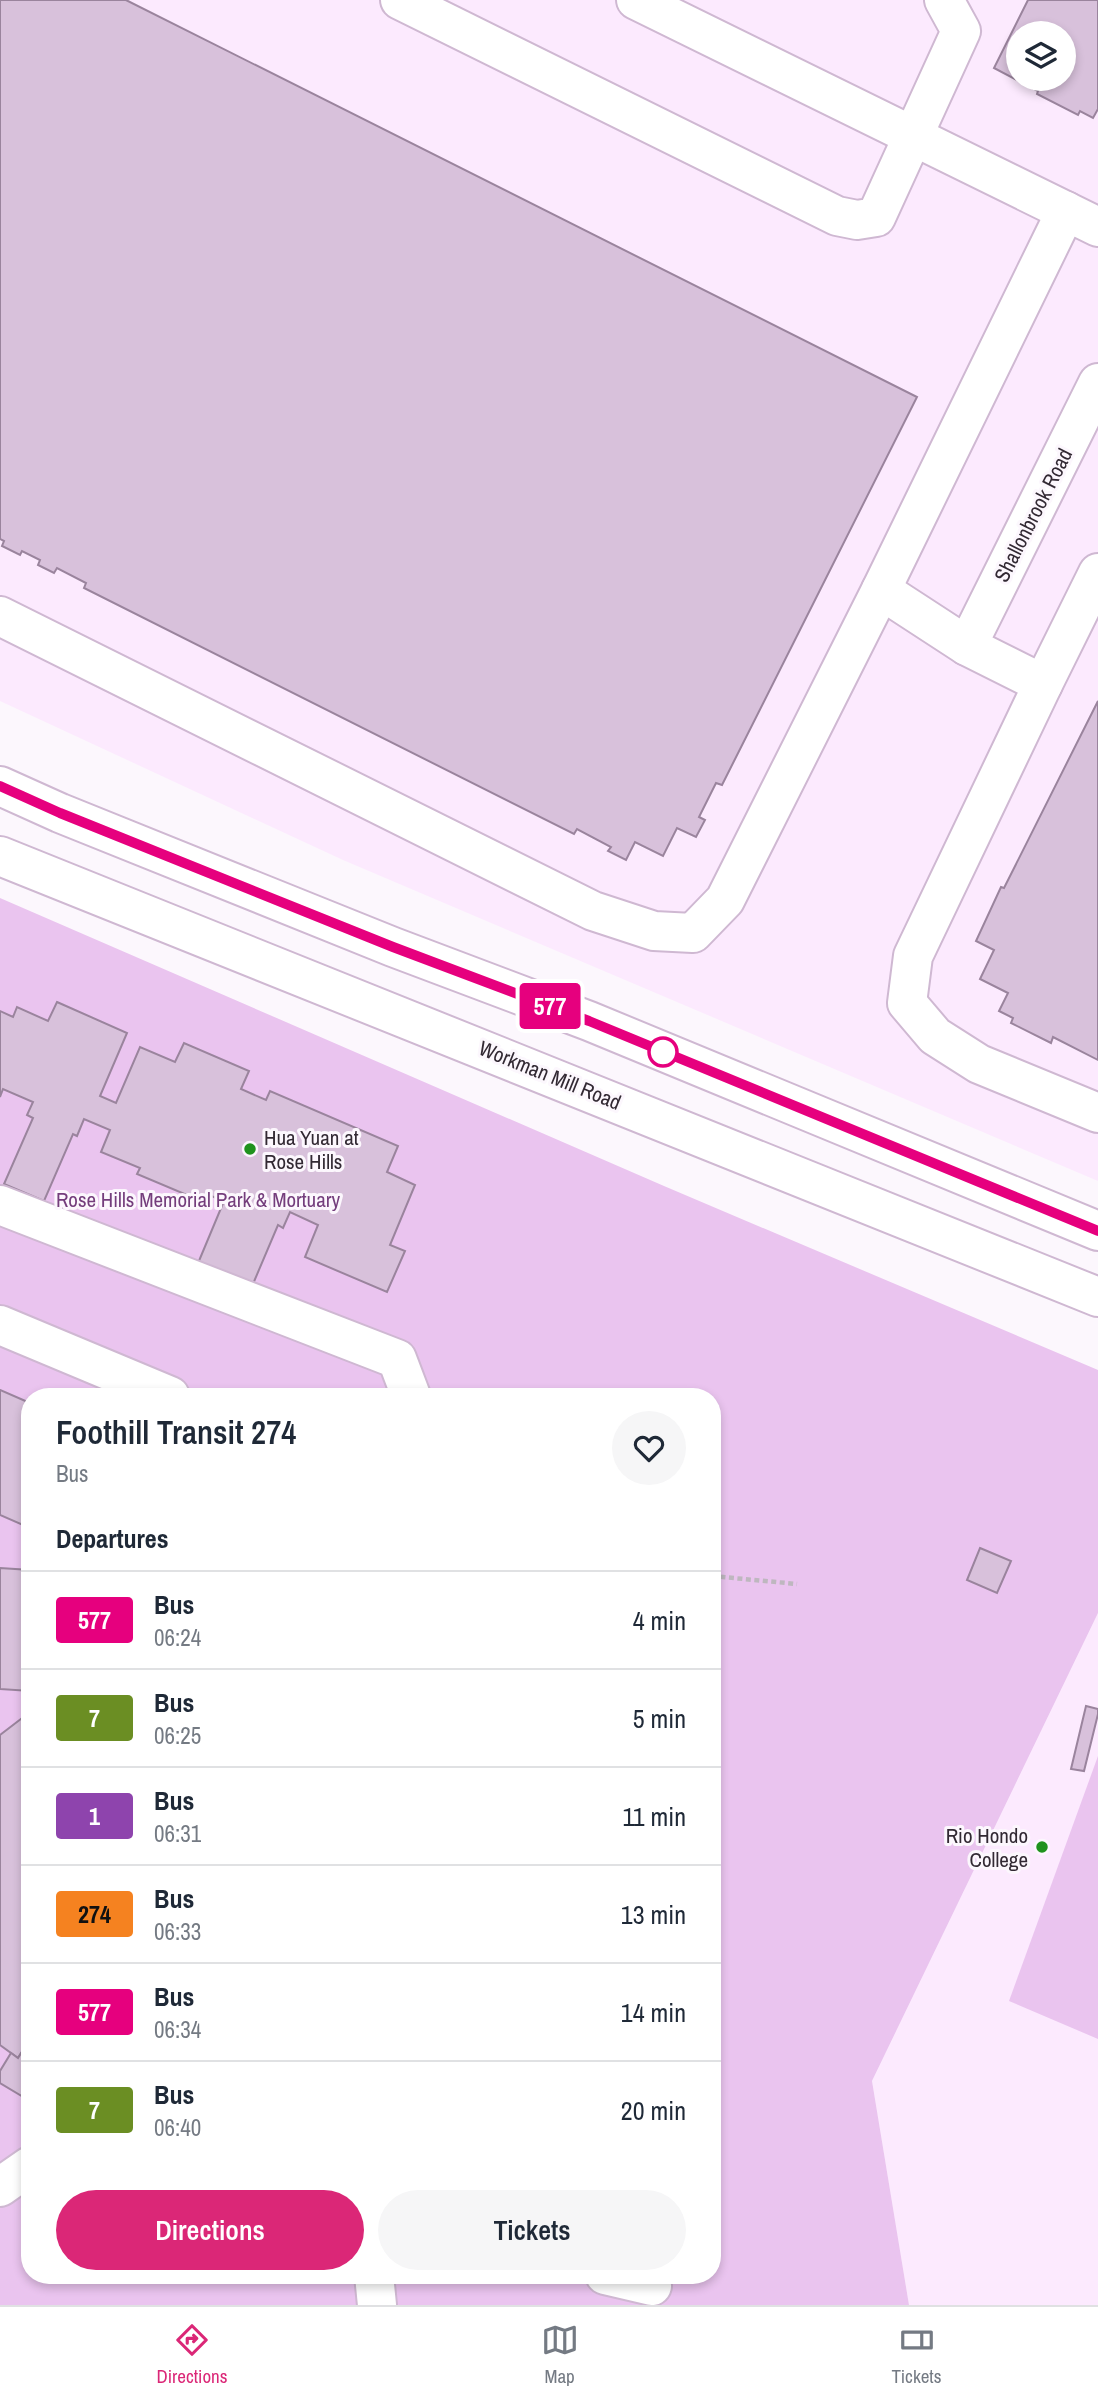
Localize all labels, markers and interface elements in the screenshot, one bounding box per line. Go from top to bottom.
map controls [1006,21,1076,91]
button: layers [1006,21,1076,91]
street label: Shallonbrook Road [987,443,1079,587]
line badge: 577 [510,983,590,1029]
text: 577 [534,990,566,1022]
street label: Workman Mill Road [475,1033,625,1117]
unlabelled marker [648,1037,678,1067]
place label: Hua Yuan at Rose Hills [264,1123,359,1176]
marker: Hua Yuan at Rose Hills [242,1141,258,1157]
park label: Rose Hills Memorial Park & Mortuary [56,1185,340,1214]
text: Foothill Transit 274 [56,1410,296,1454]
button: heart [612,1411,686,1485]
text: Bus [56,1458,89,1489]
text: Departures [56,1521,169,1556]
text: Bus [154,1587,194,1622]
text: 4 min [633,1603,686,1638]
text: 577 [78,1604,111,1636]
text: 06:24 [154,1622,201,1653]
text: Bus [154,1685,194,1720]
text: 5 min [633,1701,686,1736]
text: 7 [89,1702,100,1734]
text: 06:25 [154,1720,201,1751]
text: Bus [154,1783,194,1818]
text: 11 min [622,1799,686,1834]
text: 1 [89,1800,100,1832]
text: 06:31 [154,1818,201,1849]
place label: Rio Hondo College [946,1821,1028,1874]
marker: Rio Hondo College [1034,1839,1050,1855]
text: Bus [154,1881,194,1916]
text: 13 min [621,1897,686,1932]
text: 274 [78,1898,111,1930]
text: 06:33 [154,1916,201,1947]
text: Bus [154,1979,194,2014]
text: 14 min [621,1995,686,2030]
text: 577 [78,1996,111,2028]
text: 06:34 [154,2014,201,2045]
text: Bus [154,2077,194,2112]
text: 20 min [621,2093,686,2128]
text: 7 [89,2094,100,2126]
text: 06:40 [154,2112,201,2143]
button: Directions [56,2190,364,2270]
button: Tickets [378,2190,686,2270]
tab: Directions [157,2321,228,2389]
tab: Map [541,2321,579,2389]
tab: Tickets [892,2321,941,2389]

